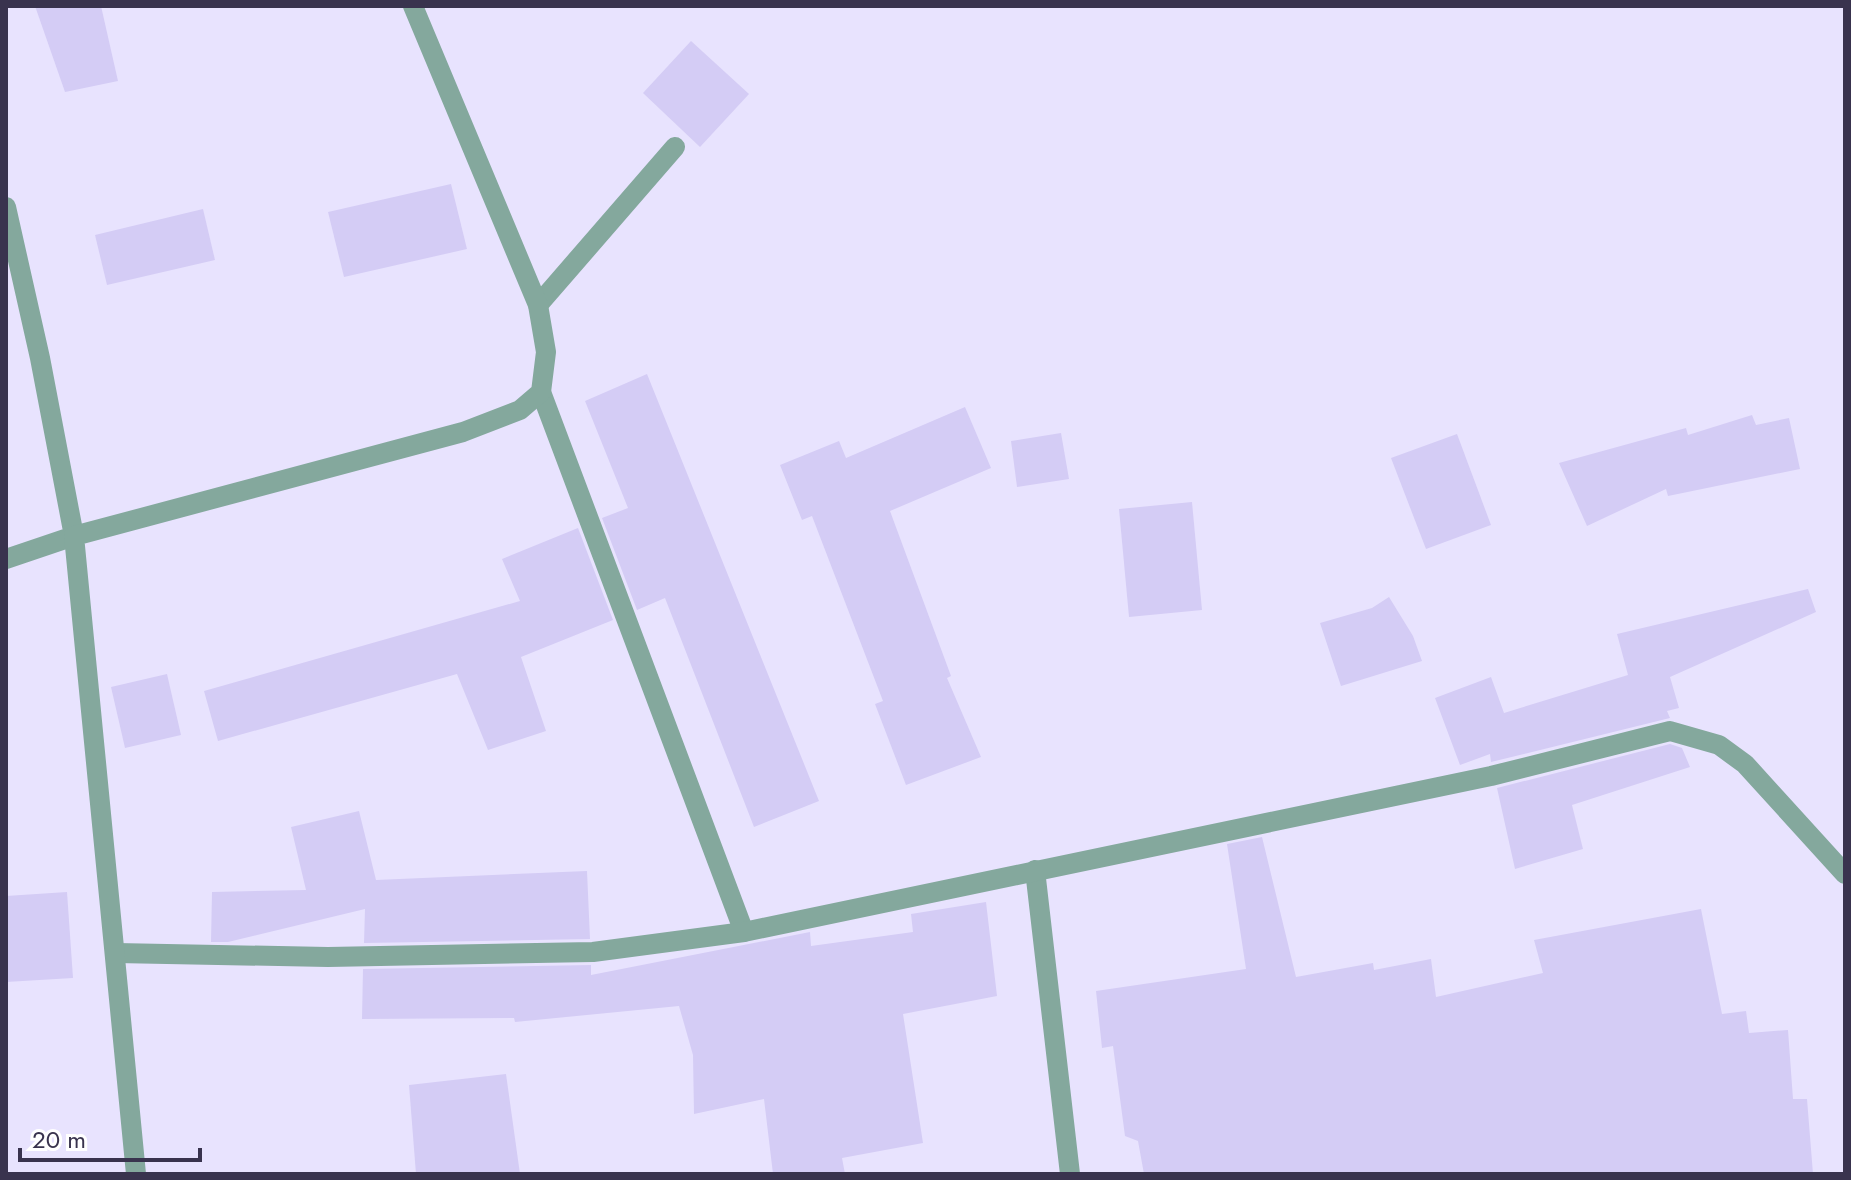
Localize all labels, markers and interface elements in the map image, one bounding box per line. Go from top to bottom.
scale bar [20,1112,200,1162]
text: 20 m [32,1122,86,1157]

